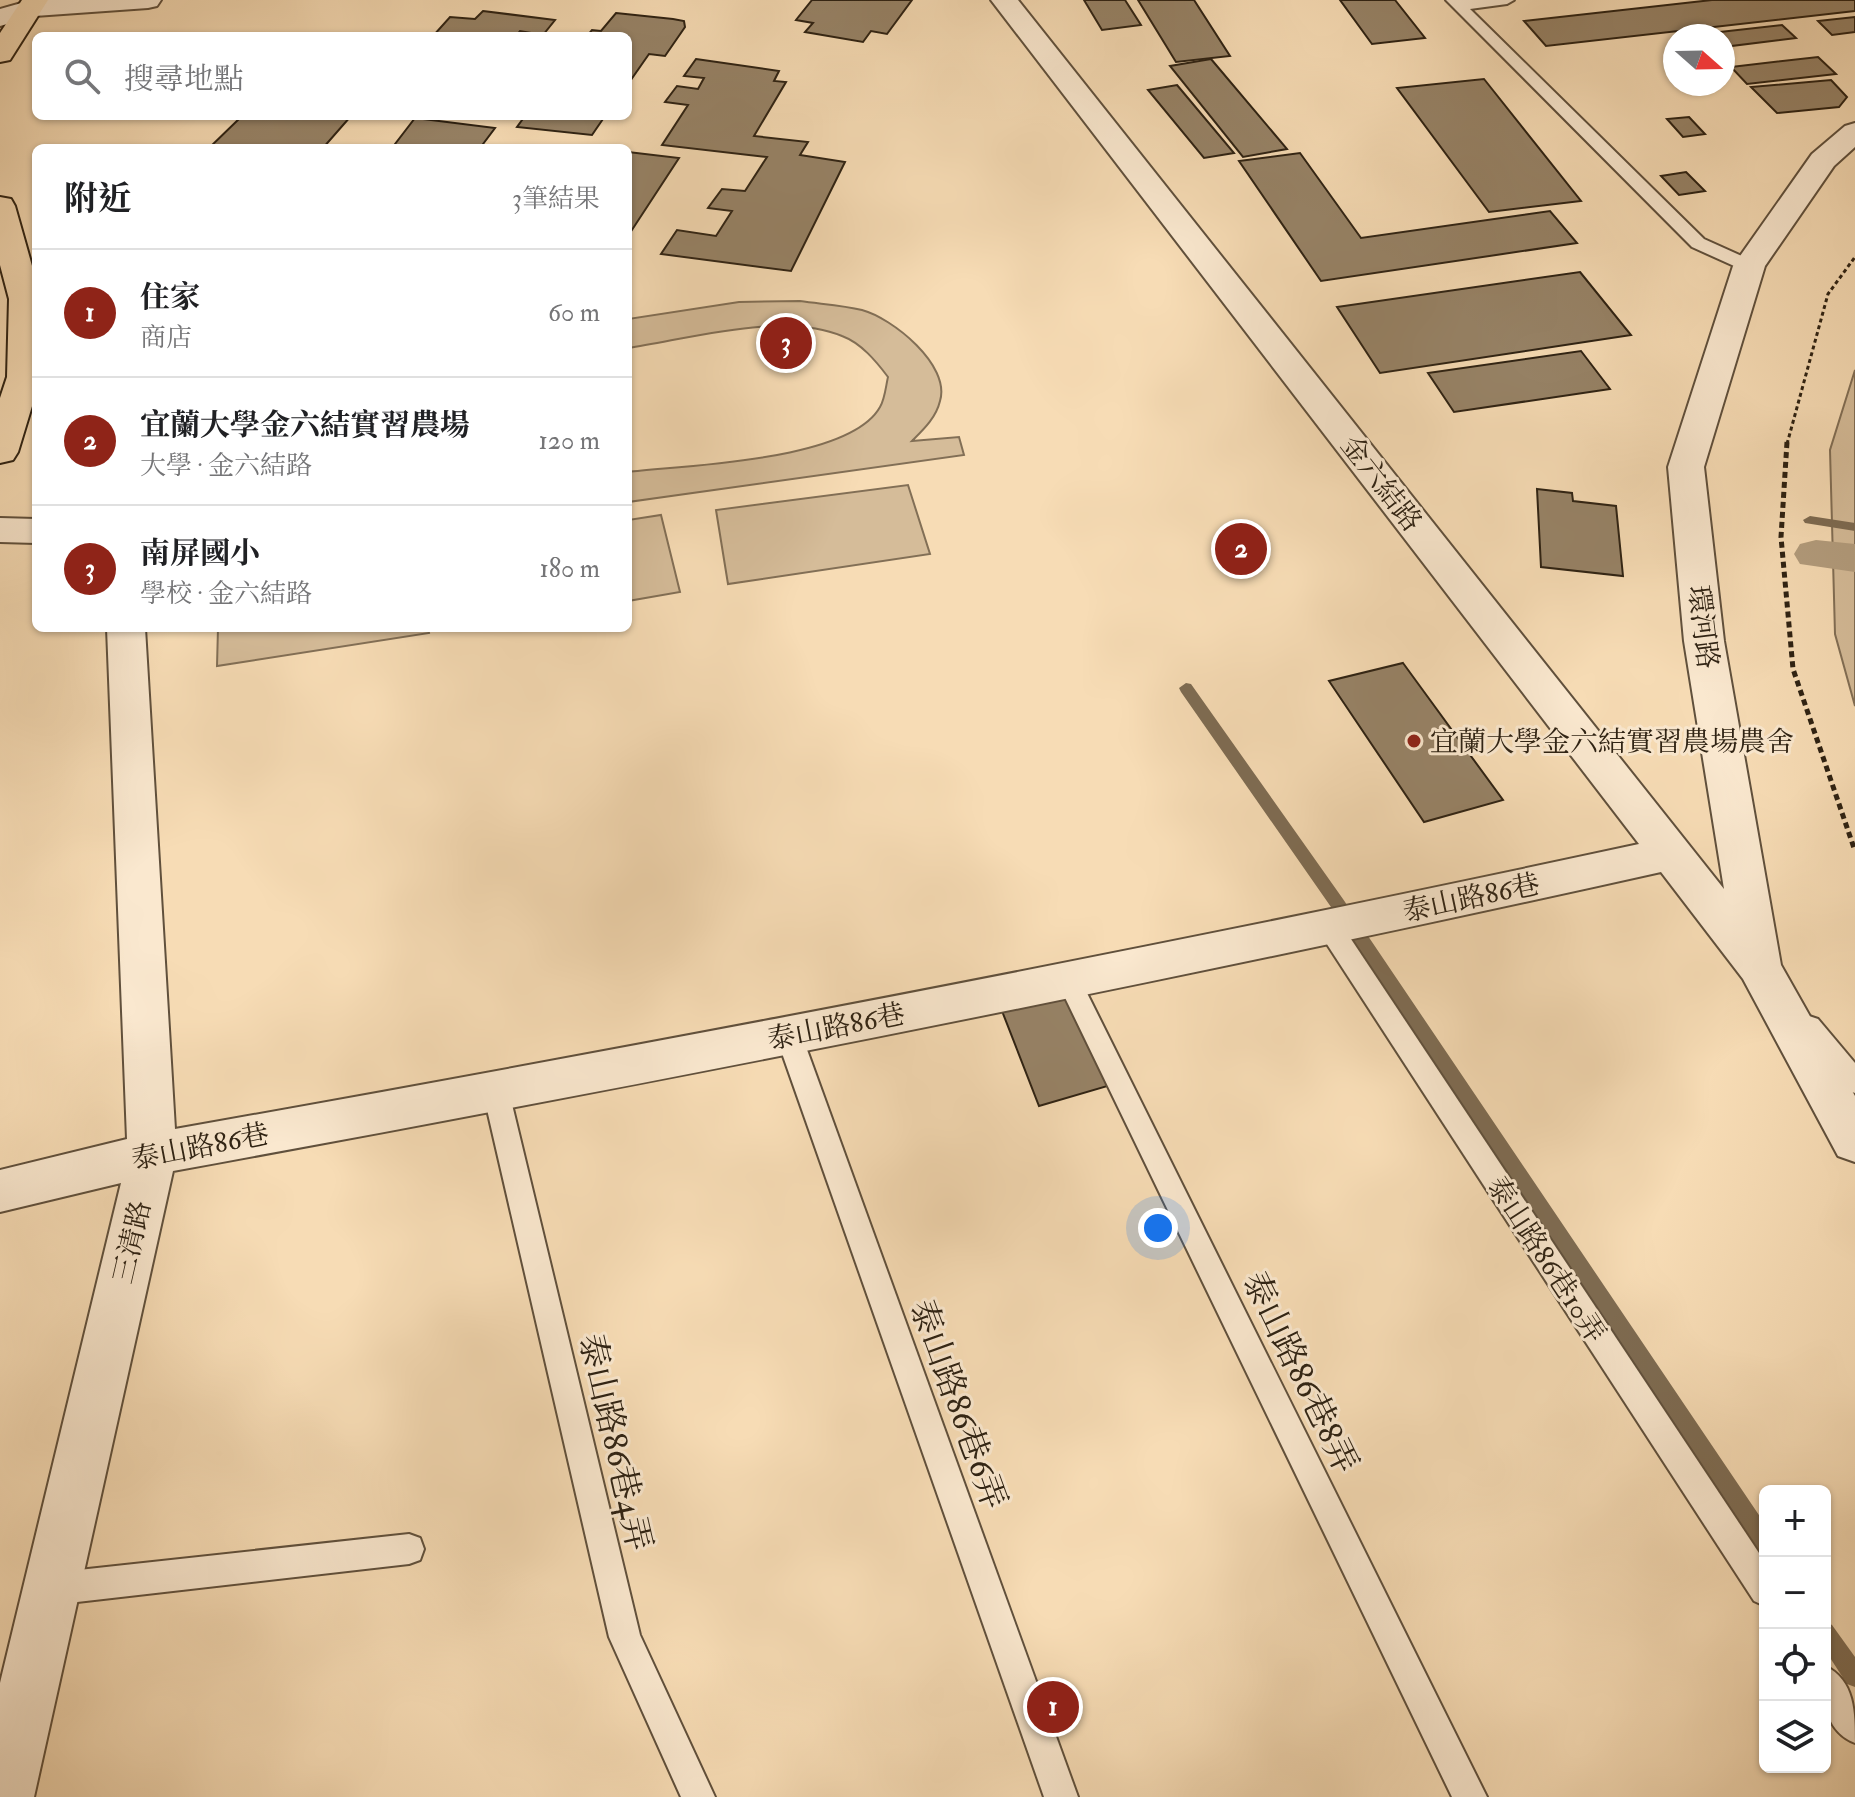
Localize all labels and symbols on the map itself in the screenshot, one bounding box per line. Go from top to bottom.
north arrow [1663,24,1735,96]
pin: 3 [760,313,812,373]
street label: 金六結路 [1333,429,1429,539]
pin: 2 [1215,519,1267,579]
street label: 環河路 [1680,583,1725,671]
place label: 宜蘭大學金六結實習農場農舍 [1430,725,1794,760]
marker: 宜蘭大學金六結實習農場農舍 [1405,732,1423,750]
street label: 泰山路86巷 [1400,867,1543,930]
street label: 泰山路86巷 [765,997,908,1058]
street label: 泰山路86巷 [129,1117,272,1178]
street label: 泰山路86巷10弄 [1479,1170,1613,1350]
street label: 三清路 [106,1197,159,1287]
your location [1138,1208,1178,1248]
street label: 泰山路86巷8弄 [1232,1265,1367,1481]
street label: 泰山路86巷6弄 [900,1294,1015,1515]
street label: 泰山路86巷4弄 [569,1330,660,1555]
pin: 1 [1027,1677,1079,1737]

